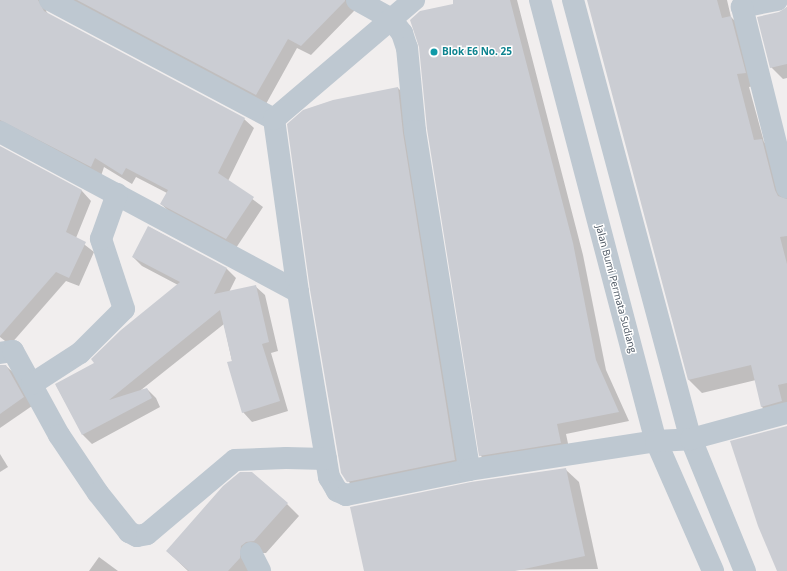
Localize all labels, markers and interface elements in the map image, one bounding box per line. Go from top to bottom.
place label: Blok E6 No. 25 [442,46,512,58]
marker: Blok E6 No. 25 [429,47,439,57]
street label: Jalan Bumi Permata Sudiang [593,224,639,354]

